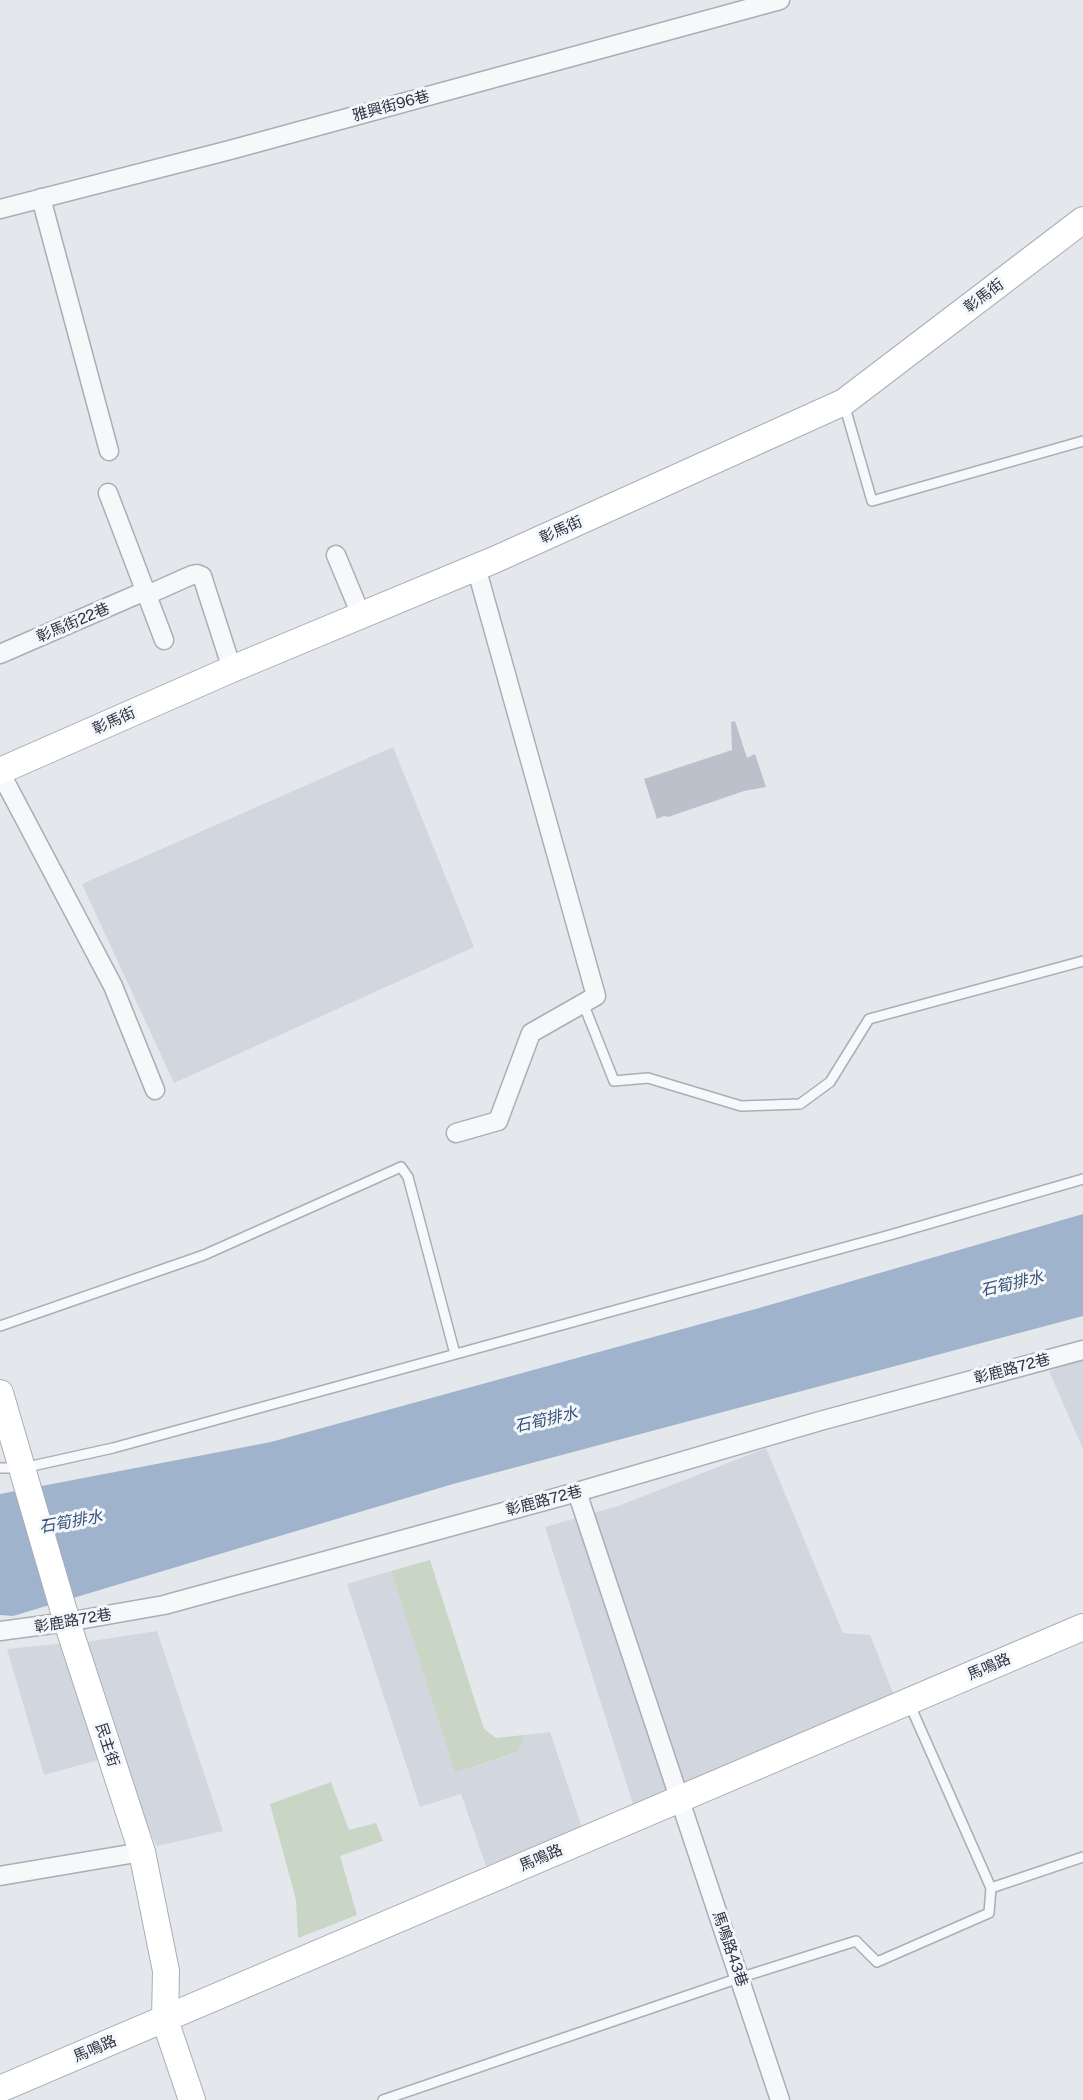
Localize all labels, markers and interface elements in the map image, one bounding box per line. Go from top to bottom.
street label: 雅興街96巷 [351,87,431,125]
street label: 彰馬街 [961,275,1007,317]
street label: 彰馬街 [537,513,585,547]
street label: 彰馬街22巷 [34,600,112,646]
street label: 彰馬街 [90,704,138,738]
water label: 石筍排水 [979,1267,1045,1301]
street label: 彰鹿路72巷 [972,1350,1052,1388]
water label: 石筍排水 [513,1403,579,1437]
street label: 彰鹿路72巷 [504,1482,584,1520]
water label: 石筍排水 [38,1507,104,1537]
street label: 彰鹿路72巷 [33,1605,113,1637]
street label: 馬鳴路 [965,1650,1013,1684]
street label: 民主街 [91,1721,123,1769]
street label: 馬鳴路 [517,1841,565,1875]
street label: 馬鳴路43巷 [709,1909,751,1989]
street label: 馬鳴路 [71,2032,119,2066]

